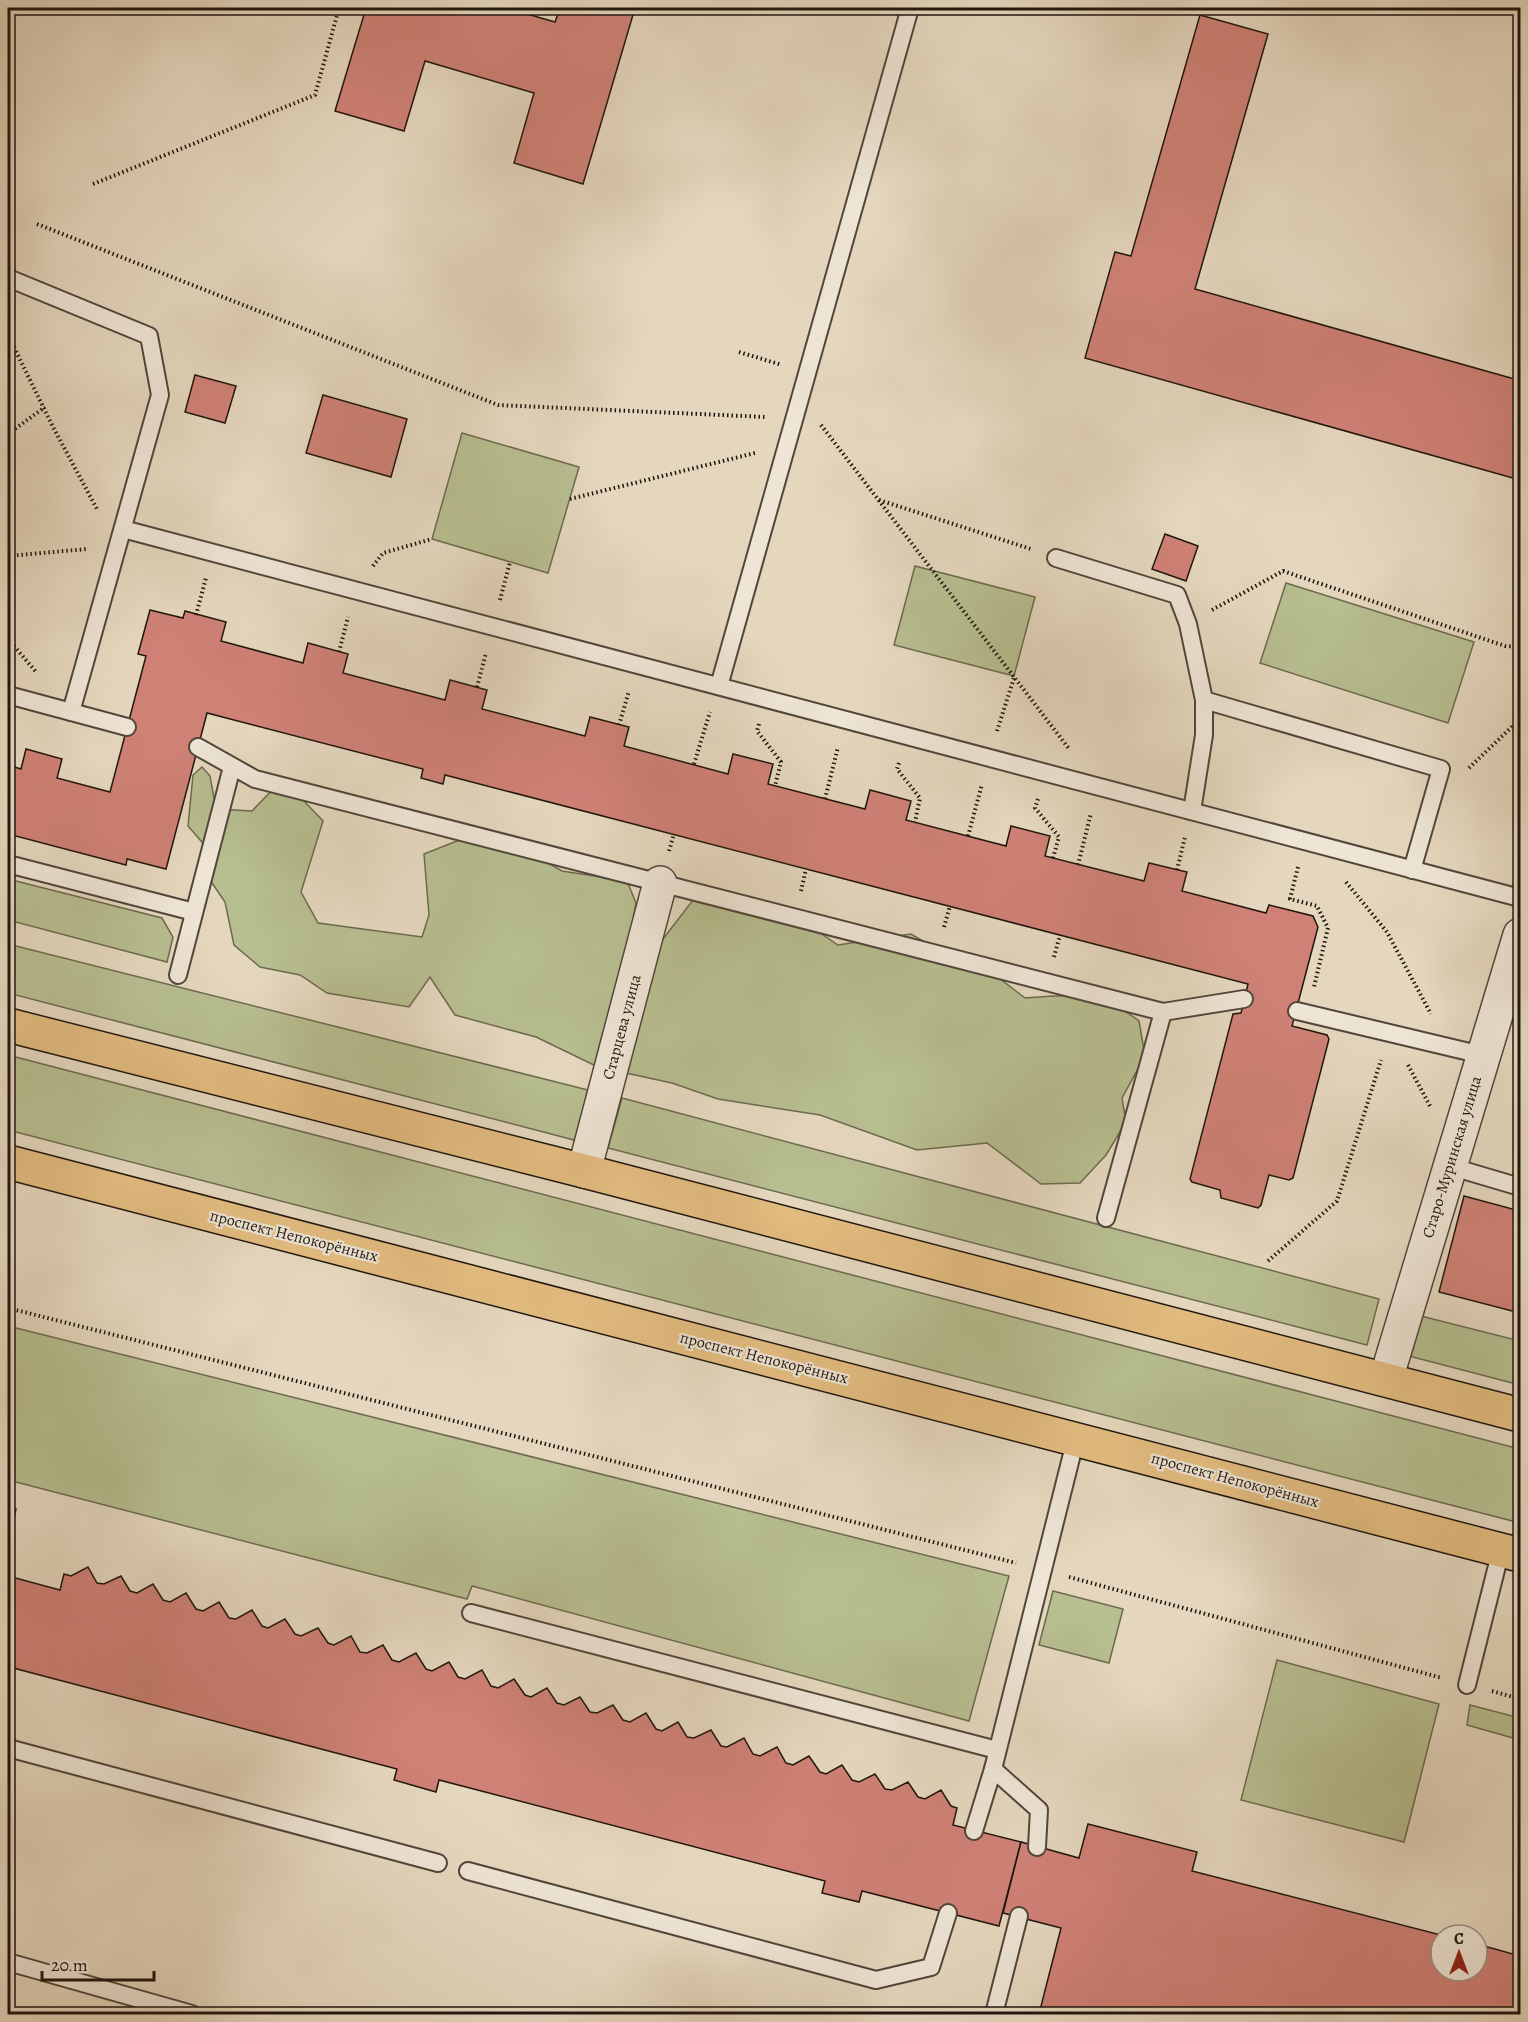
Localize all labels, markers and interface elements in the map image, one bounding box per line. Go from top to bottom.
street label: Старцева улица [597,971,647,1082]
street label: Старо-Муринская улица [1417,1073,1487,1241]
street label: проспект Непокорённых [208,1204,381,1268]
street label: проспект Непокорённых [678,1326,851,1390]
street label: проспект Непокорённых [1149,1447,1321,1513]
north arrow [1429,1923,1489,1983]
text: С [1454,1928,1464,1950]
scale bar [42,1944,154,1982]
text: 20 m [51,1953,88,1977]

